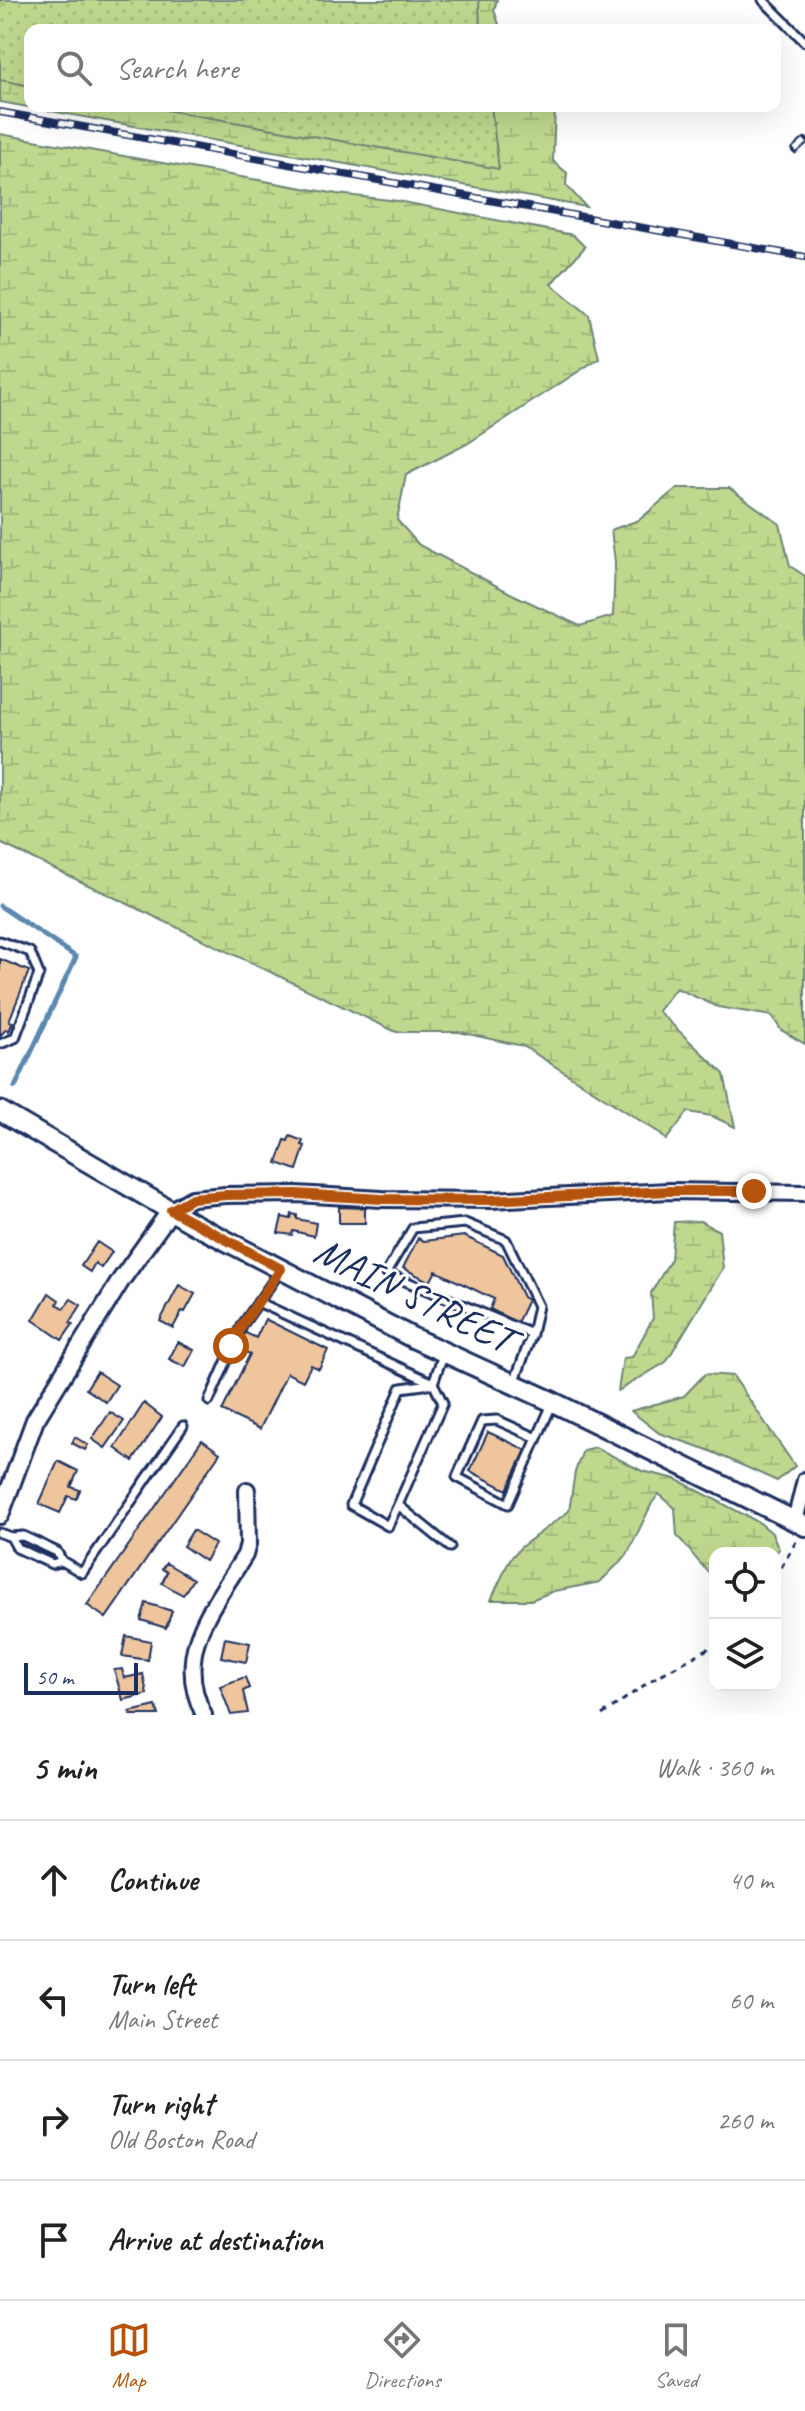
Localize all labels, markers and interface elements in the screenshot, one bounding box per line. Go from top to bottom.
search box [24,24,781,112]
icon: search [52,46,96,90]
text: Search here [116,49,238,87]
route end [736,1173,772,1209]
street label: MAIN STREET [306,1225,530,1369]
route start [213,1328,249,1364]
map controls [709,1547,781,1691]
button: locate [709,1547,781,1619]
button: layers [709,1619,781,1691]
scale bar [24,1659,138,1695]
text: 50 m [36,1663,73,1691]
text: 5 min [32,1746,97,1789]
text: Walk · 360 m [656,1751,773,1784]
icon: ahead [32,1858,76,1902]
text: Continue [108,1861,198,1899]
text: 40 m [729,1864,773,1897]
text: Turn left [108,1965,195,2003]
icon: left [32,1978,76,2022]
text: 60 m [729,1984,773,2017]
text: Main Street [108,2003,217,2036]
text: Turn right [108,2085,213,2123]
icon: right [32,2098,76,2142]
text: 260 m [717,2104,773,2137]
text: Old Boston Road [108,2123,254,2156]
icon: arrive [32,2218,76,2262]
text: Arrive at destination [108,2221,323,2259]
tab: Map [107,2318,151,2394]
tab: Directions [364,2318,441,2394]
tab: Saved [654,2318,698,2394]

